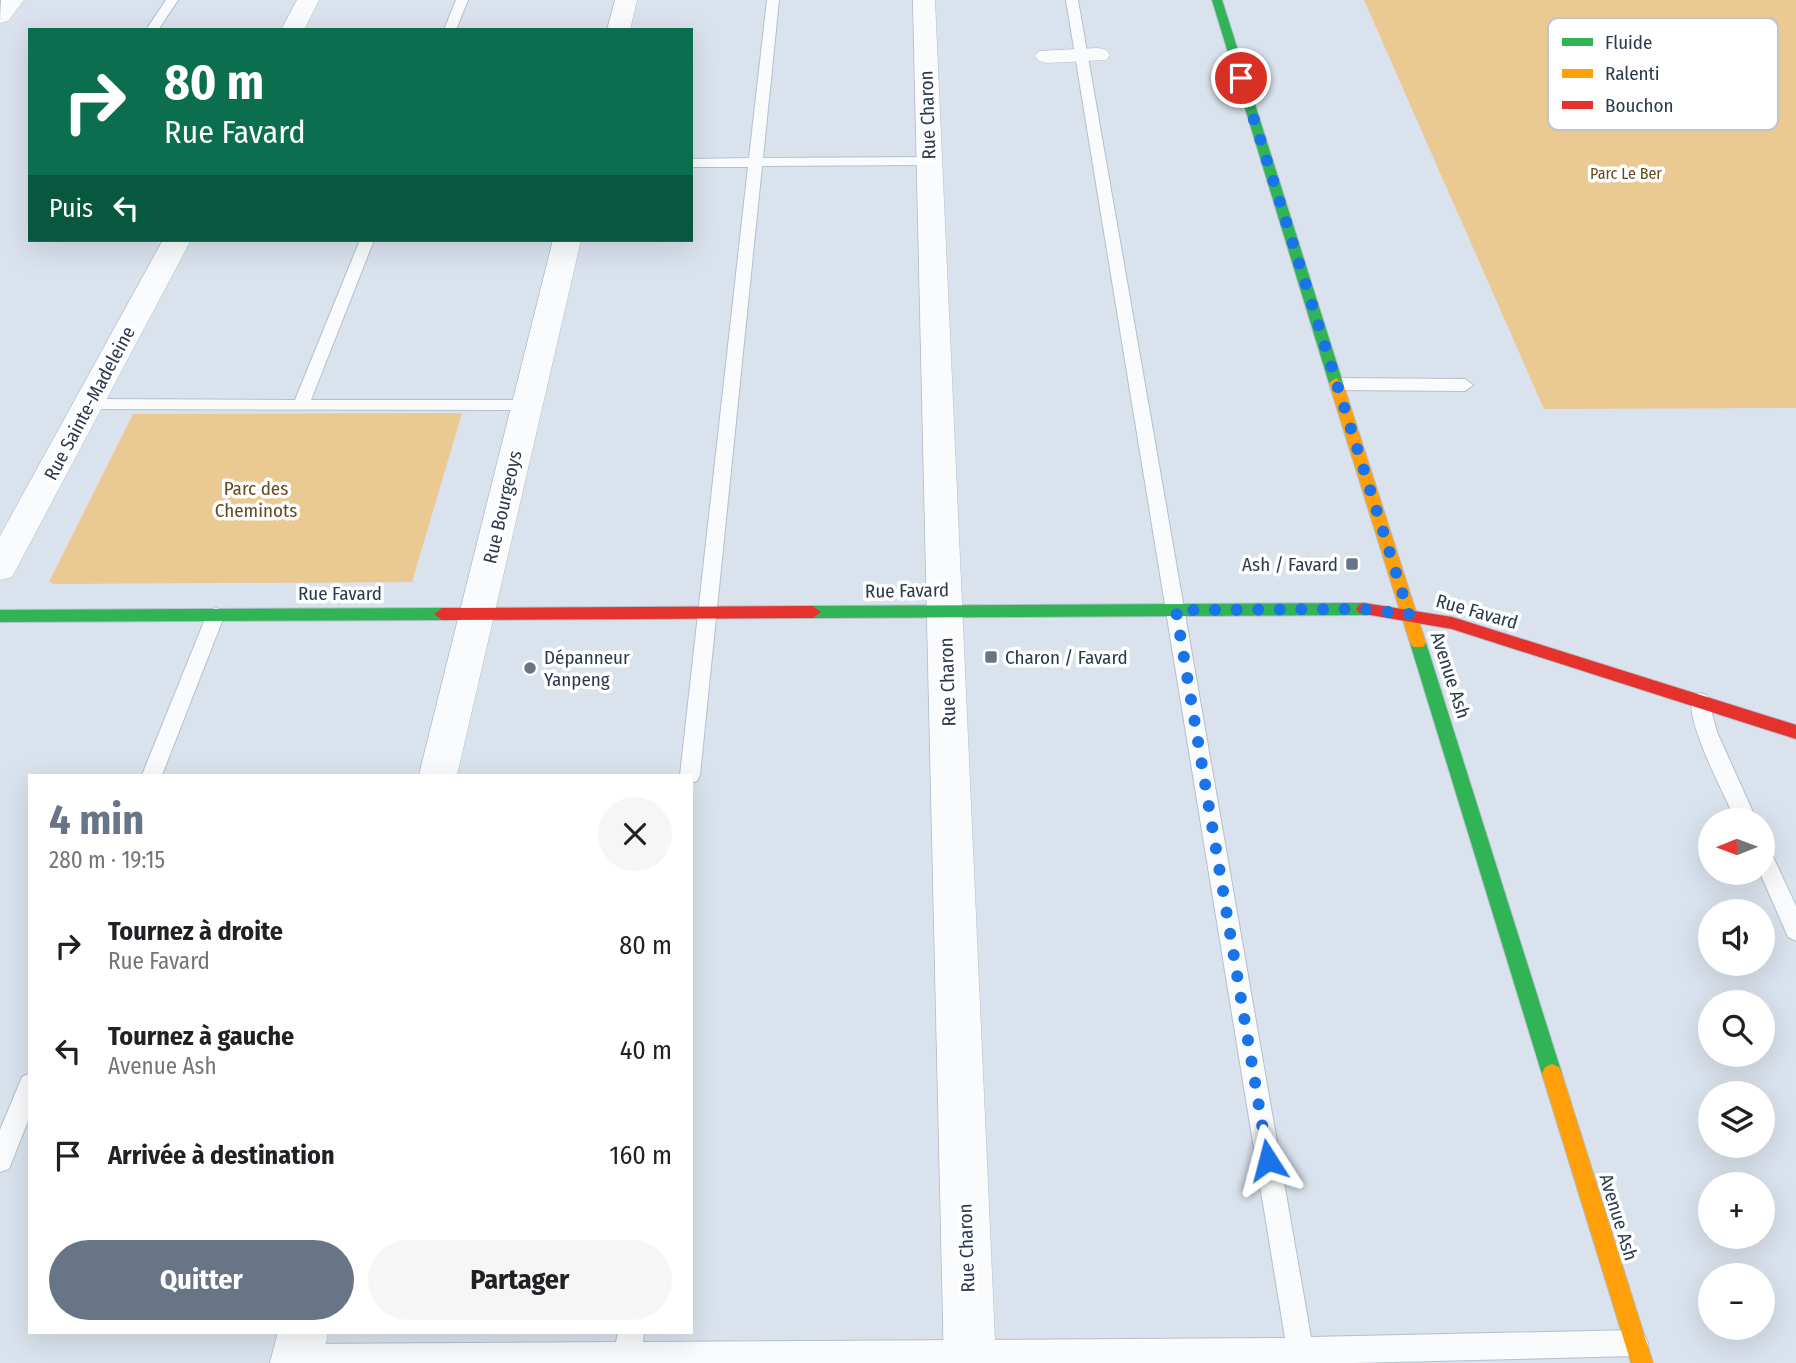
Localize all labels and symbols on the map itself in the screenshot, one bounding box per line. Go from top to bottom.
legend [1548,18,1778,130]
text: Fluide [1605,31,1652,54]
pin [1211,48,1271,108]
text: Ralenti [1605,62,1660,85]
street label: Rue Charon [914,70,941,160]
text: Bouchon [1605,94,1673,117]
park label: Parc Le Ber [1590,164,1662,183]
street label: Rue Sainte-Madeleine [39,322,140,484]
street label: Rue Bourgeoys [478,448,527,566]
park label: Parc des Cheminots [215,477,297,522]
place label: Ash / Favard [1242,553,1338,576]
marker: Ash / Favard [1344,556,1360,572]
street label: Rue Favard [865,578,949,603]
street label: Rue Favard [298,582,382,605]
street label: Rue Favard [1433,589,1520,634]
street label: Avenue Ash [1426,629,1475,721]
street label: Rue Charon [934,637,961,727]
place label: Dépanneur Yanpeng [544,646,630,691]
place label: Charon / Favard [1005,646,1128,669]
marker: Charon / Favard [983,649,999,665]
marker: Dépanneur Yanpeng [522,660,538,676]
north arrow [1698,808,1774,886]
position arrow [1231,1123,1305,1197]
street label: Avenue Ash [1594,1171,1643,1263]
street label: Rue Charon [953,1203,980,1293]

